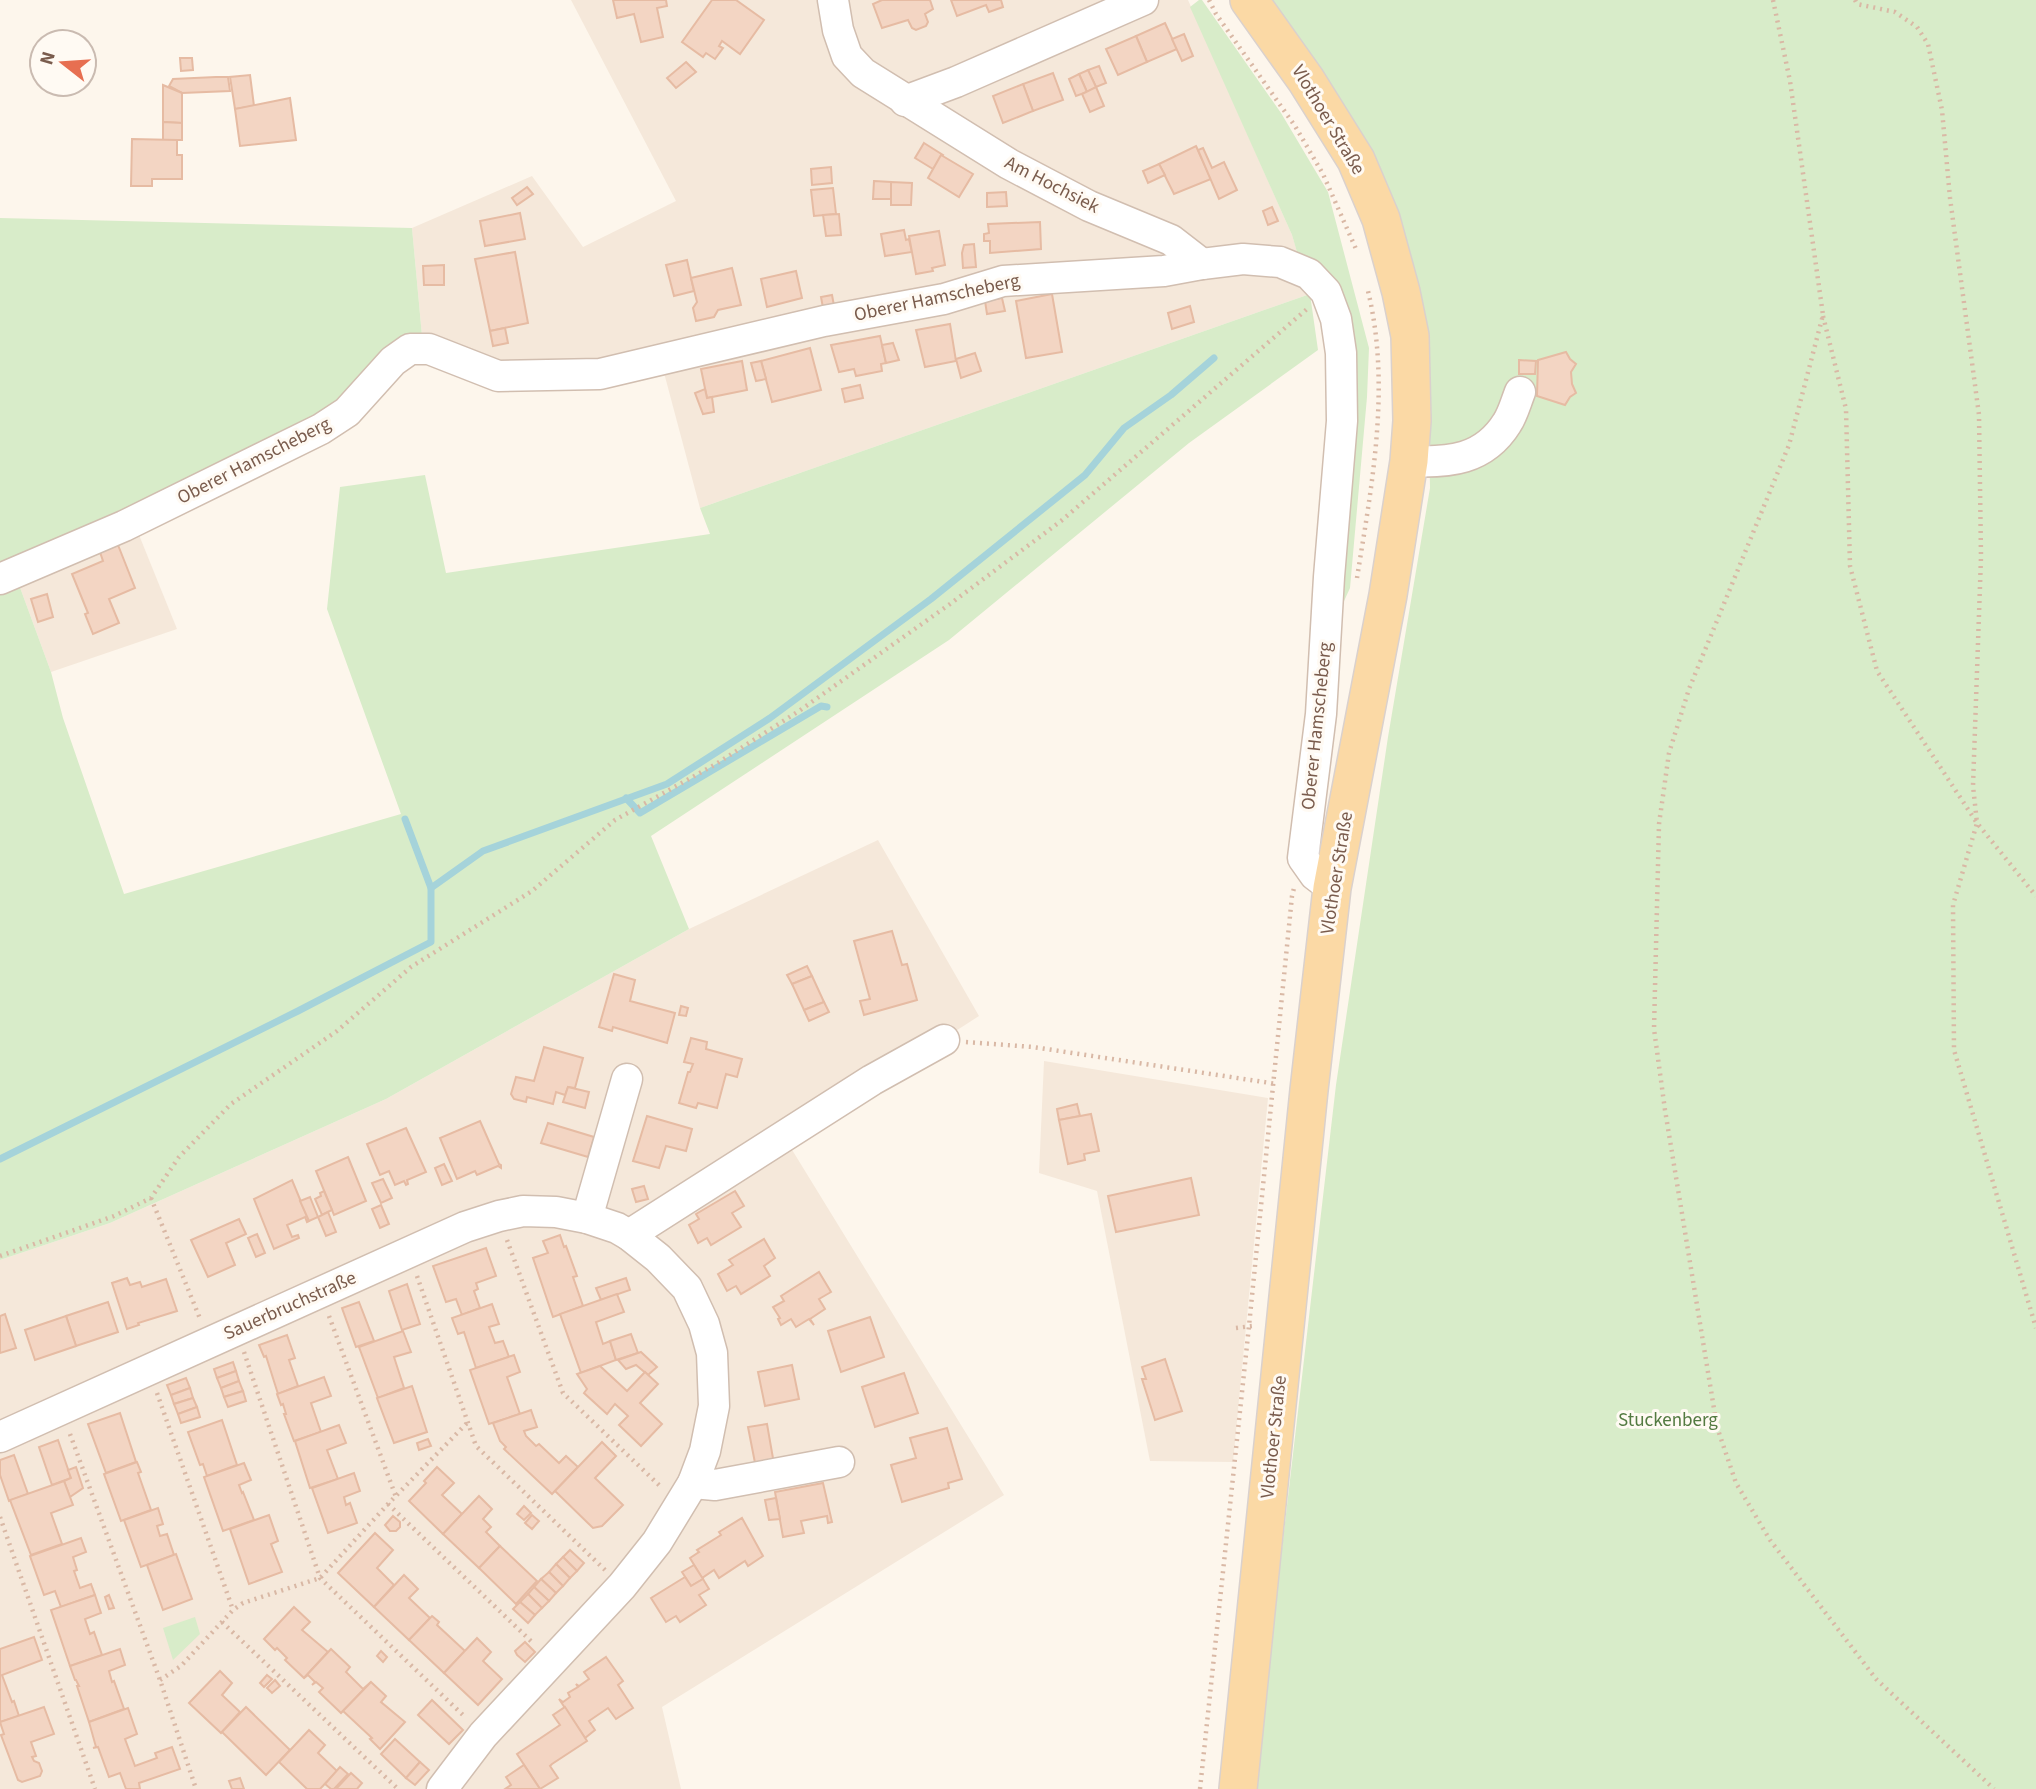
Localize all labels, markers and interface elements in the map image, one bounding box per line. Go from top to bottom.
north arrow [28,28,98,98]
text: N [33,48,63,68]
street label: Vlothoer Straße [1285,60,1371,180]
street label: Am Hochsiek [1000,150,1105,221]
street label: Oberer Hamscheberg [852,267,1023,329]
street label: Oberer Hamscheberg [173,410,336,511]
street label: Oberer Hamscheberg [1295,640,1339,811]
street label: Vlothoer Straße [1314,810,1360,936]
street label: Sauerbruchstraße [219,1265,361,1347]
street label: Vlothoer Straße [1254,1374,1294,1500]
park label: Stuckenberg [1618,1407,1718,1434]

